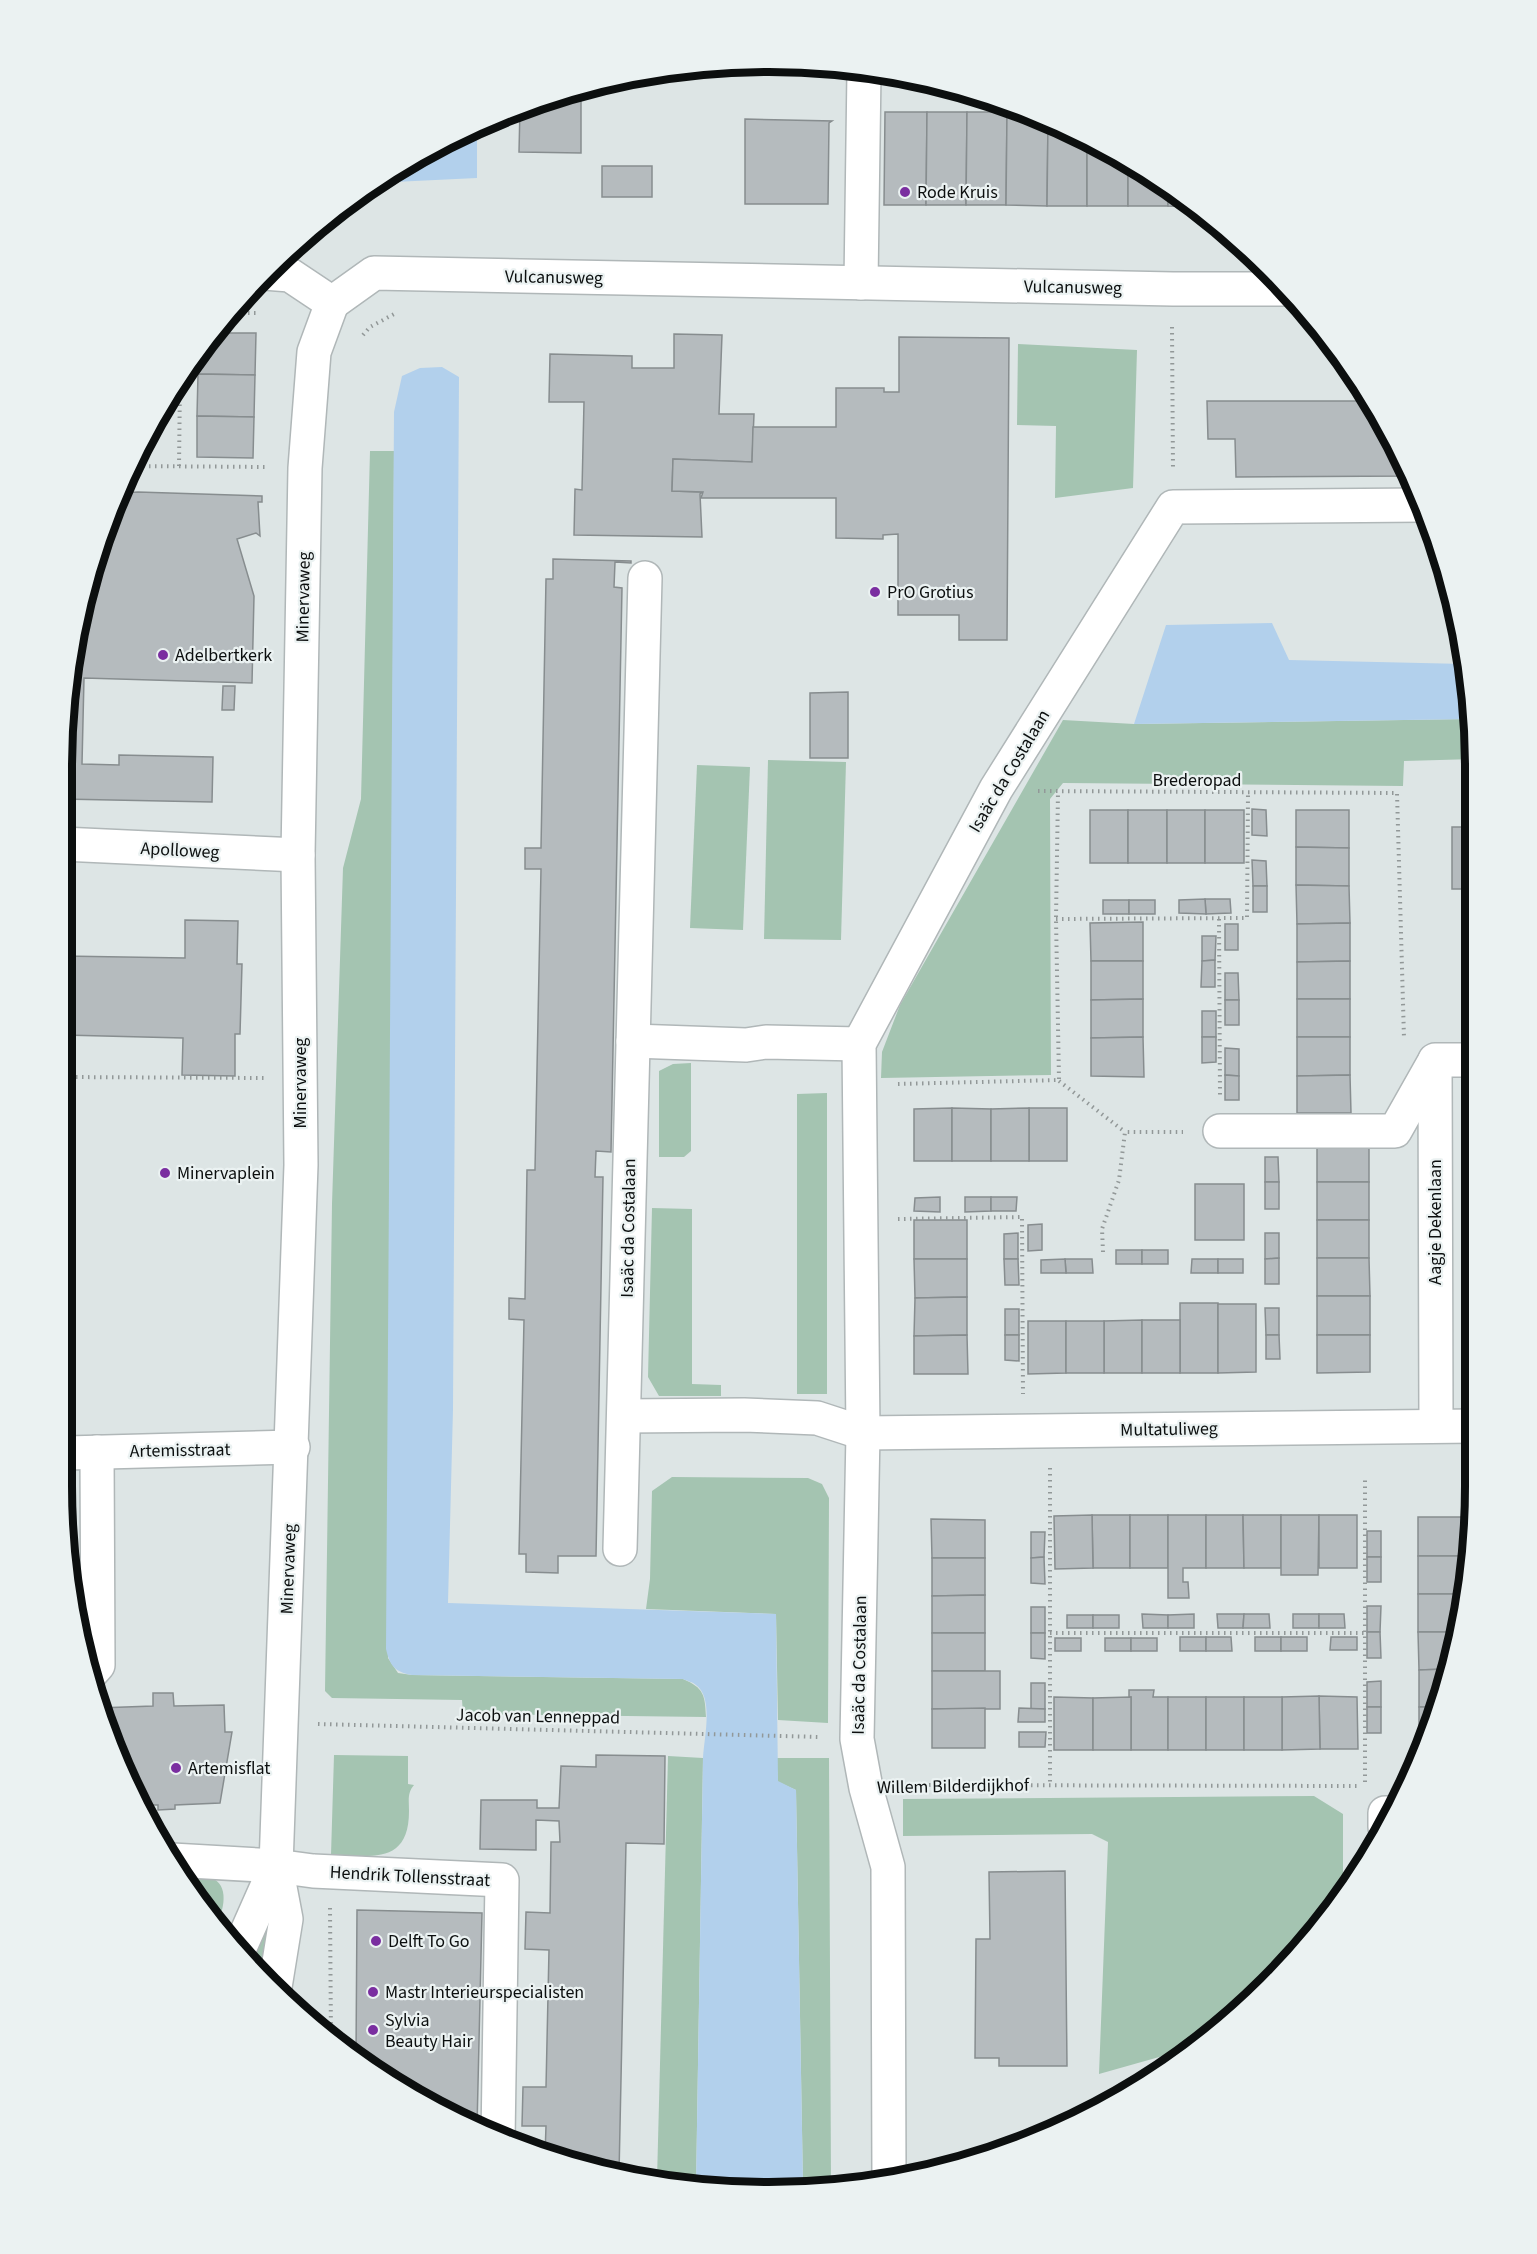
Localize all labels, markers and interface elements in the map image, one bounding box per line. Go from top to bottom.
place label: Rode Kruis [917,180,998,205]
marker: Rode Kruis [898,185,912,199]
street label: Vulcanusweg [505,264,603,291]
street label: Vulcanusweg [1024,274,1122,301]
street label: Minervaweg [290,551,317,643]
place label: PrO Grotius [887,580,973,605]
marker: PrO Grotius [868,585,882,599]
place label: Adelbertkerk [175,643,272,668]
marker: Adelbertkerk [156,648,170,662]
street label: Isaäc da Costalaan [963,705,1056,837]
street label: Brederopad [1152,768,1242,793]
street label: Apolloweg [140,836,220,865]
street label: Minervaweg [288,1038,313,1128]
street label: Isaäc da Costalaan [615,1158,642,1298]
street label: Aagje Dekenlaan [1423,1159,1448,1285]
place label: Minervaplein [177,1161,275,1186]
marker: Minervaplein [158,1166,172,1180]
street label: Multatuliweg [1120,1416,1218,1443]
street label: Artemisstraat [129,1437,231,1464]
street label: Minervaweg [274,1523,303,1615]
street label: Isaäc da Costalaan [846,1595,873,1735]
street label: Jacob van Lenneppad [456,1703,620,1730]
place label: Artemisflat [188,1756,270,1781]
marker: Artemisflat [169,1761,183,1775]
street label: Willem Bilderdijkhof [877,1773,1030,1800]
street label: Hendrik Tollensstraat [329,1860,491,1893]
place label: Delft To Go [388,1929,470,1954]
marker: Delft To Go [369,1934,383,1948]
place label: Mastr Interieurspecialisten [385,1980,584,2005]
marker: Mastr Interieurspecialisten [366,1985,380,1999]
place label: Sylvia Beauty Hair [385,2008,473,2054]
marker: Sylvia Beauty Hair [366,2023,380,2037]

